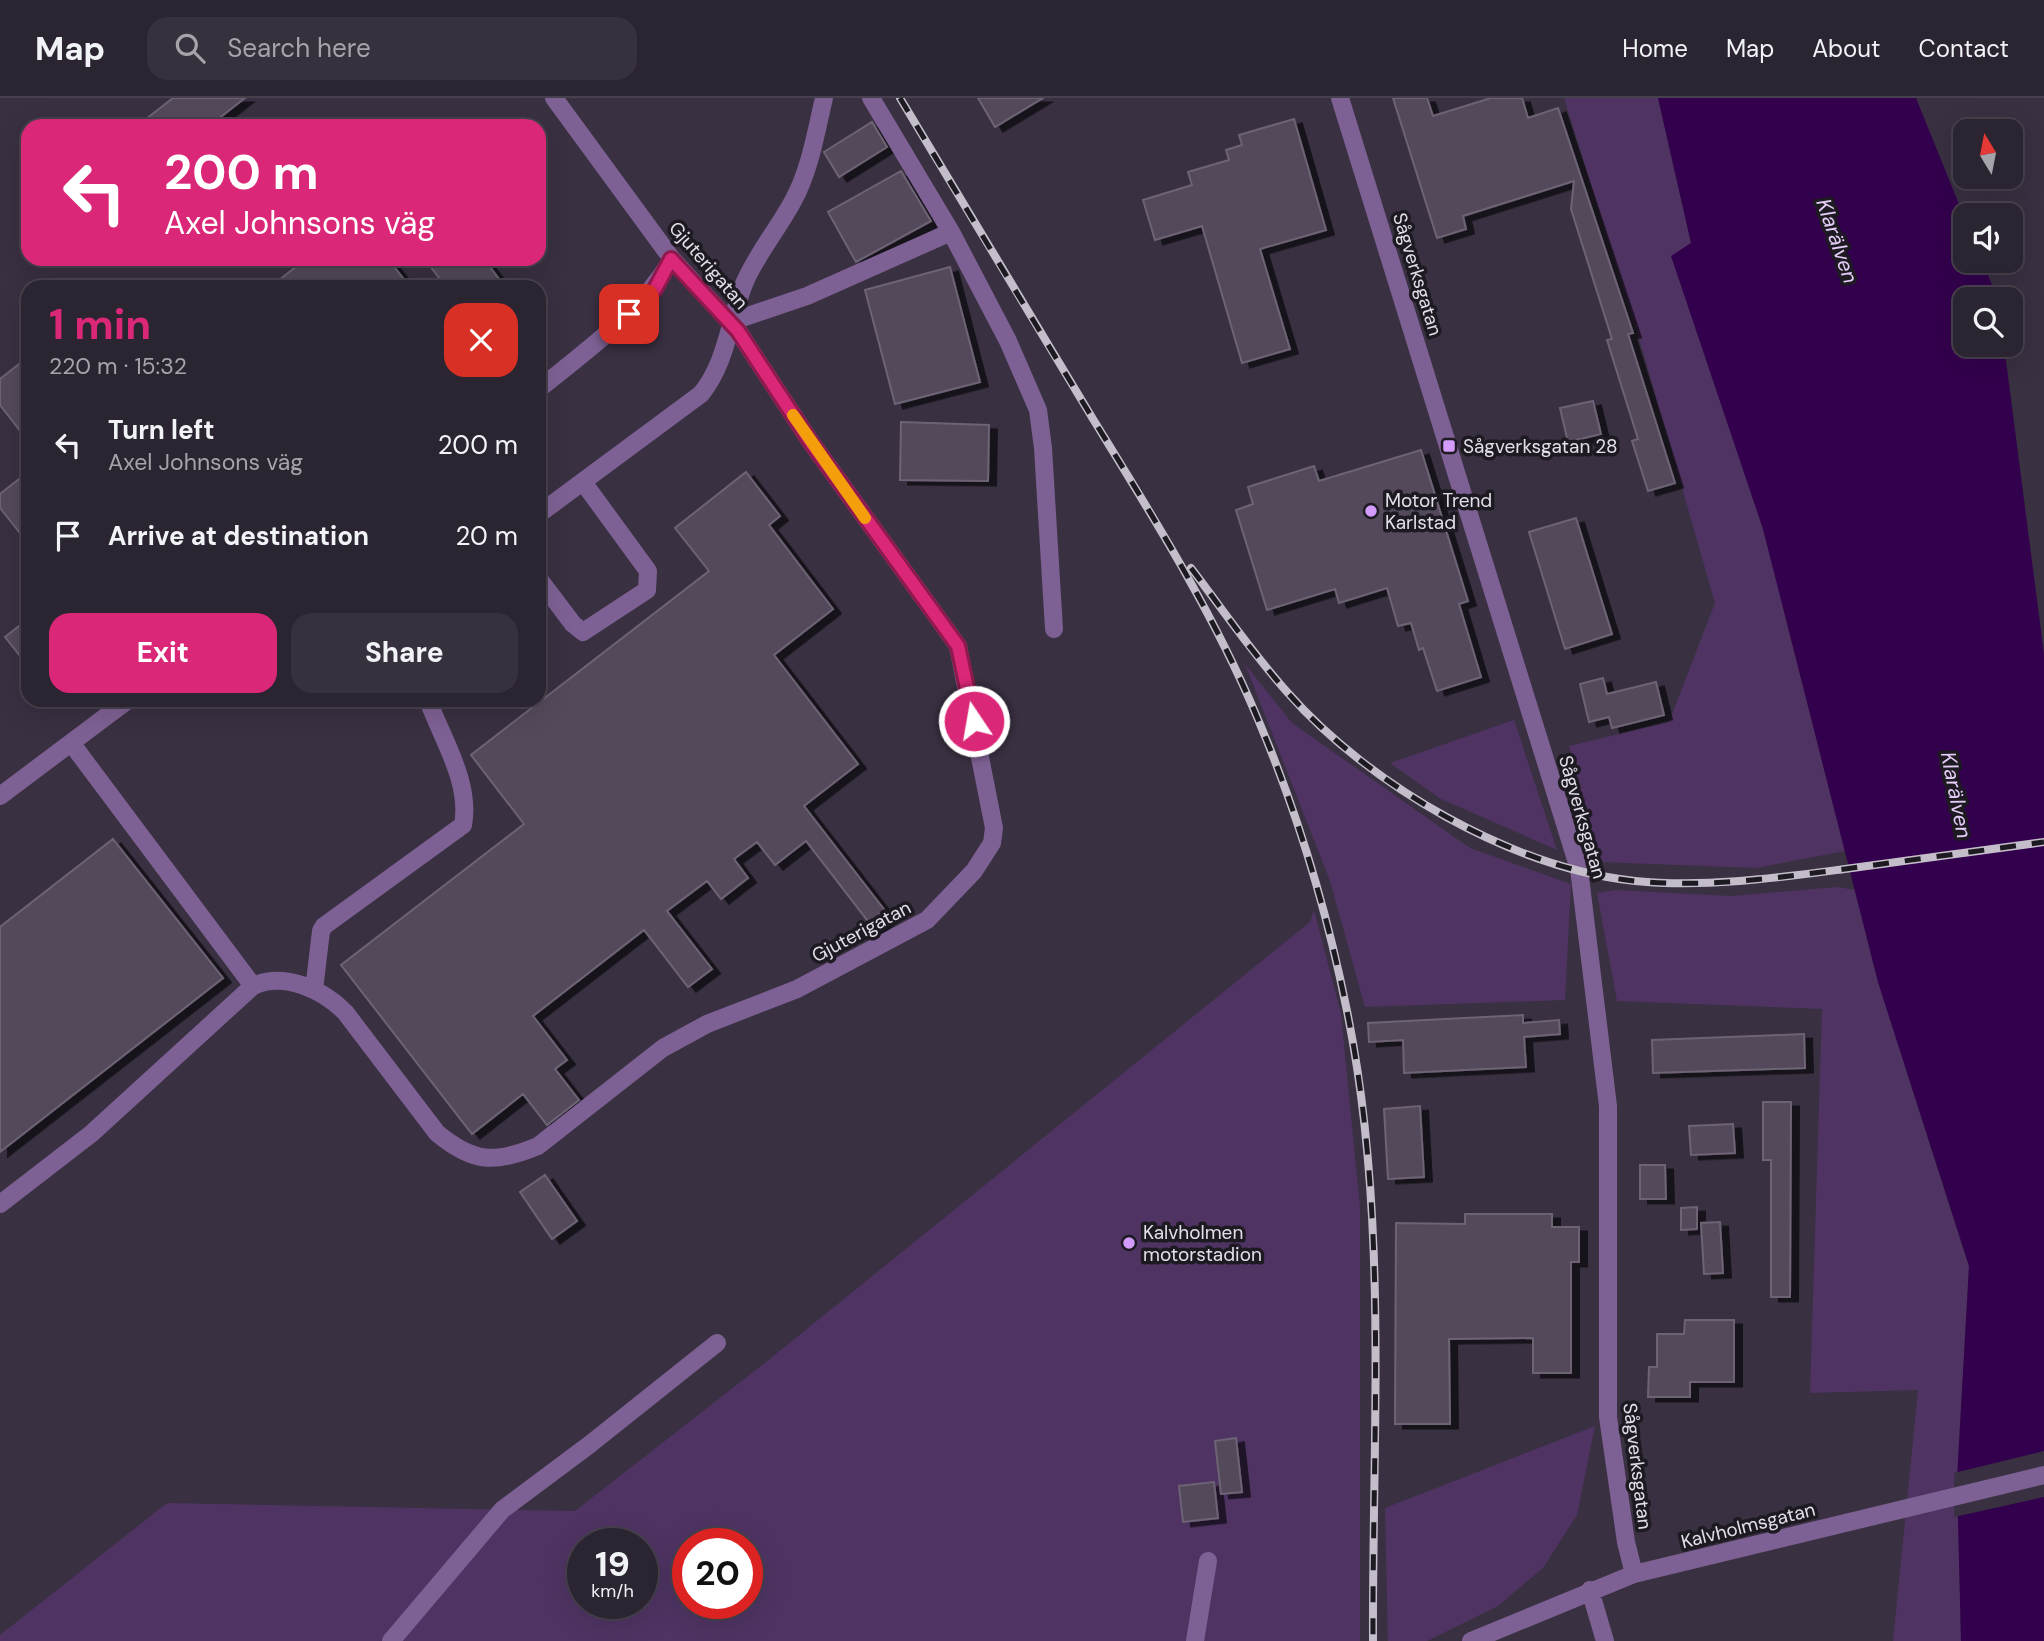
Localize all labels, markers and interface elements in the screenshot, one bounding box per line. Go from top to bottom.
search box [147,17,637,80]
text: Map [35,27,105,70]
icon: search [171,29,209,67]
text: Search here [227,31,371,65]
text: Home [1622,33,1688,64]
text: Map [1726,33,1774,64]
text: About [1812,33,1881,64]
text: Contact [1919,33,2009,64]
north arrow [1953,119,2023,189]
map controls [1953,119,2023,357]
text: 200 m [164,140,319,204]
icon: left [49,147,140,238]
water label: Klarälven [1809,195,1865,287]
text: Axel Johnsons väg [164,202,435,244]
button: sound [1953,203,2023,273]
street label: Sågverksgatan [1387,210,1448,339]
street label: Gjuterigatan [663,216,754,315]
pin [599,284,659,344]
button: search [1953,287,2023,357]
icon: arrive [610,295,648,333]
text: 1 min [49,297,151,352]
button: close [444,303,518,377]
text: 220 m · 15:32 [49,351,187,381]
text: Turn left [108,413,215,447]
icon: left [49,426,87,464]
text: 200 m [438,428,518,462]
place label: Sågverksgatan 28 [1463,434,1618,459]
marker: Sågverksgatan 28 [1441,438,1457,454]
text: Axel Johnsons väg [108,447,303,477]
place label: Motor Trend Karlstad [1385,488,1492,535]
marker: Motor Trend Karlstad [1363,503,1379,519]
icon: arrive [49,517,87,555]
text: Arrive at destination [108,519,369,553]
text: 20 m [455,519,518,553]
button: Exit [49,613,277,693]
button: Share [291,613,518,693]
position arrow [937,684,1011,758]
water label: Klarälven [1934,749,1978,841]
street label: Sågverksgatan [1553,753,1612,882]
street label: Gjuterigatan [807,895,915,968]
place label: Kalvholmen motorstadion [1143,1220,1262,1267]
marker: Kalvholmen motorstadion [1121,1235,1137,1251]
street label: Sågverksgatan [1617,1401,1658,1531]
street label: Kalvholmsgatan [1678,1497,1818,1554]
speed limit sign: 20 [672,1528,763,1619]
text: 19 [595,1541,630,1587]
text: km/h [591,1579,634,1603]

